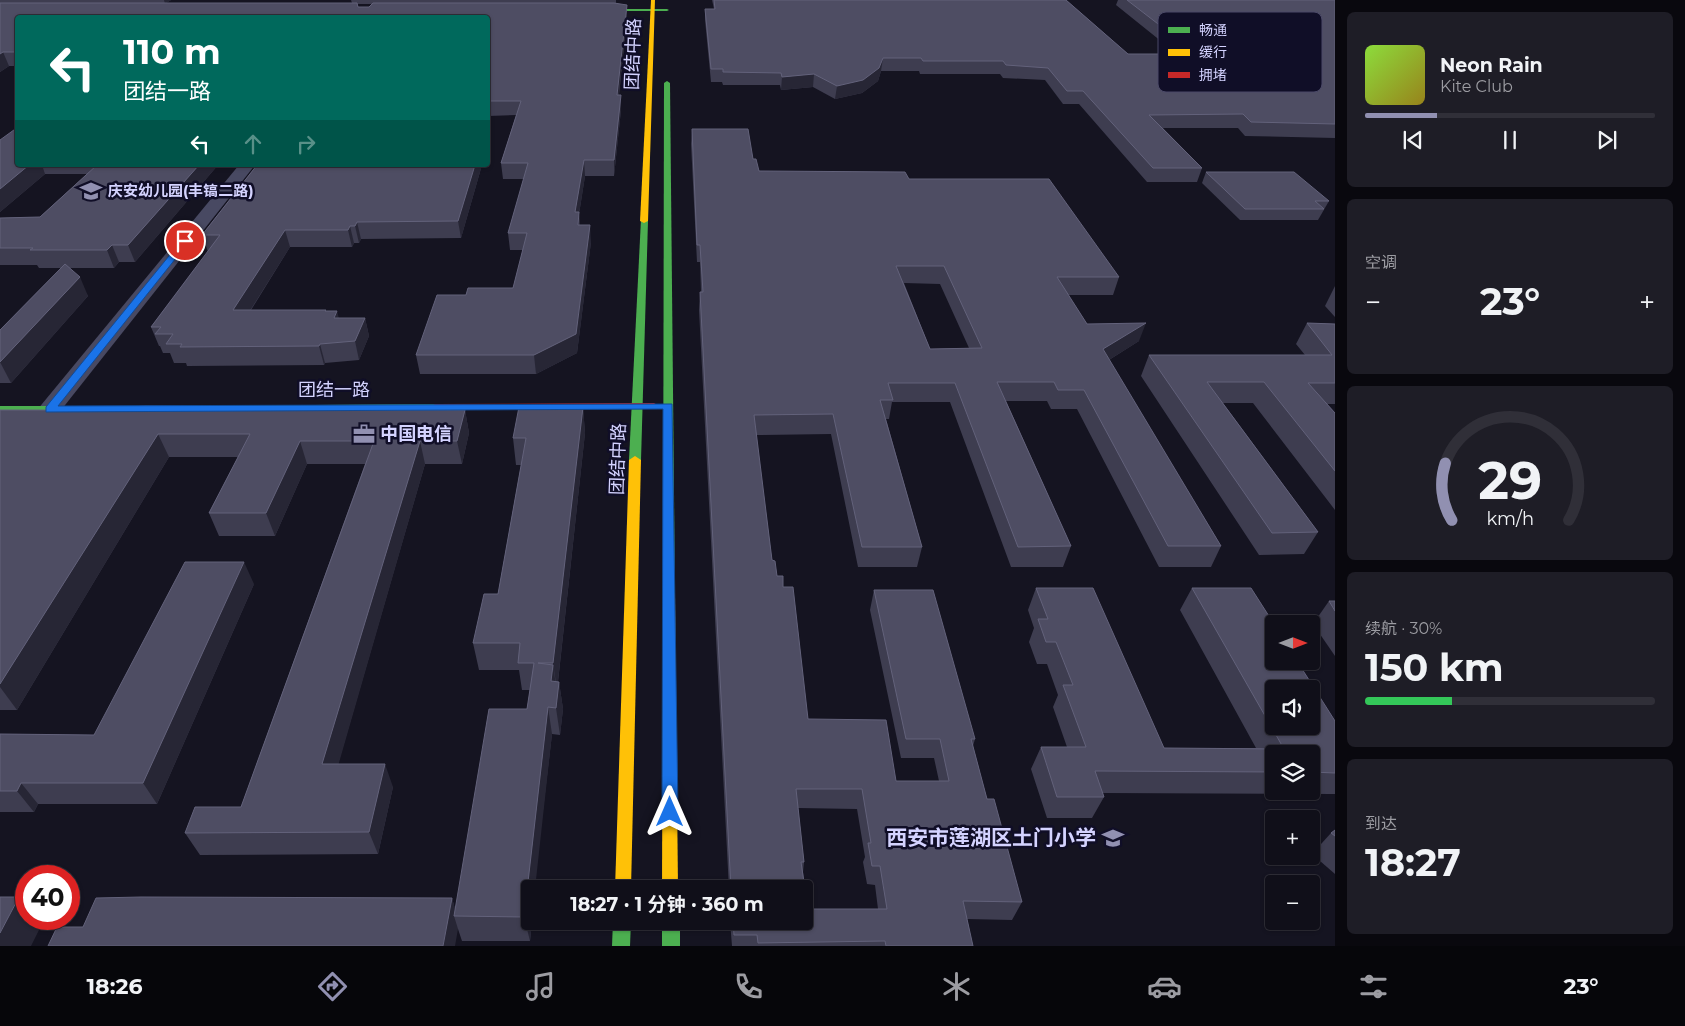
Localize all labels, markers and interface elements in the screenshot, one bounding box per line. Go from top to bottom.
legend [1158,12,1322,92]
street label: 团结中路 [621,18,645,90]
text: 畅通 [1199,21,1227,39]
text: 110 m [123,30,221,73]
icon: left [40,35,105,100]
text: 缓行 [1199,43,1227,61]
text: Neon Rain [1440,54,1543,77]
text: 拥堵 [1199,66,1227,84]
text: Kite Club [1440,77,1513,96]
text: 团结一路 [123,78,211,105]
icon: previous [1399,126,1427,154]
icon: pause [1496,126,1524,154]
icon: next [1593,126,1621,154]
icon: left [186,130,214,158]
icon: ahead [239,130,267,158]
icon: right [292,130,320,158]
school or university icon: 庆安幼儿园(丰镐二路) [78,178,104,204]
place label: 庆安幼儿园(丰镐二路) [108,181,254,200]
pin [164,220,206,262]
icon: arrive [171,227,199,255]
text: 空调 [1365,253,1397,272]
text: 23° [1480,278,1540,325]
text: − [1365,285,1381,319]
text: + [1639,285,1655,319]
street label: 团结一路 [298,379,370,401]
office icon: 中国电信 [351,421,377,447]
place label: 中国电信 [380,423,452,445]
street label: 团结中路 [606,423,630,495]
text: 29 [1478,449,1542,512]
text: km/h [1486,508,1534,529]
north arrow [1265,615,1320,670]
map controls [1265,615,1320,930]
text: 续航 · 30% [1365,619,1442,638]
text: 150 km [1365,644,1504,691]
button: sound [1265,680,1320,735]
button: layers [1265,745,1320,800]
position arrow [643,785,695,837]
button: + [1265,810,1320,865]
text: 到达 [1365,814,1397,833]
place label: 西安市莲湖区土门小学 [886,825,1096,850]
school or university icon: 西安市莲湖区土门小学 [1100,825,1126,851]
text: 18:27 [1365,839,1461,886]
speed limit sign: 40 [15,865,80,930]
button: − [1265,875,1320,930]
text: 18:27 · 1 分钟 · 360 m [570,893,764,916]
icon: directions [315,969,350,1004]
icon: music [523,969,558,1004]
icon: phone [731,969,766,1004]
icon: climate [939,969,974,1004]
icon: car [1147,969,1182,1004]
icon: filters [1356,969,1391,1004]
text: 18:26 [87,973,142,1000]
text: 23° [1564,973,1598,1000]

